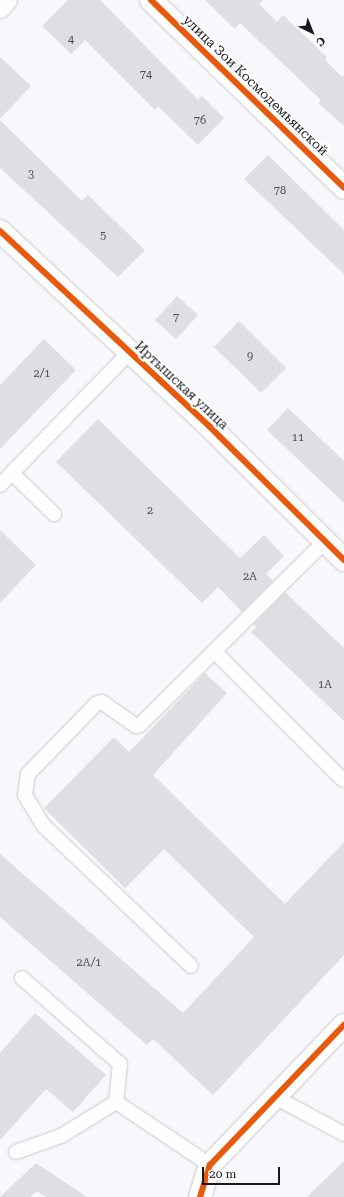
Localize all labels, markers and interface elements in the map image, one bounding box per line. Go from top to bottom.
north arrow [292,12,332,52]
street label: улица Зои Космодемьянской [179,13,331,159]
house number: 4 [68,33,74,47]
text: С [313,34,328,49]
house number: 74 [140,68,152,82]
house number: 76 [194,114,206,128]
house number: 3 [28,168,34,182]
house number: 78 [274,184,286,198]
house number: 5 [100,229,106,243]
house number: 7 [173,311,179,325]
street label: Иртышская улица [131,339,231,433]
house number: 9 [247,350,253,364]
house number: 2/1 [34,367,50,381]
house number: 11 [292,431,304,445]
house number: 2 [147,504,153,518]
house number: 2А [243,570,257,584]
house number: 1А [318,678,332,692]
house number: 2А/1 [76,956,102,970]
scale bar [204,1159,282,1185]
text: 20 m [209,1167,236,1181]

